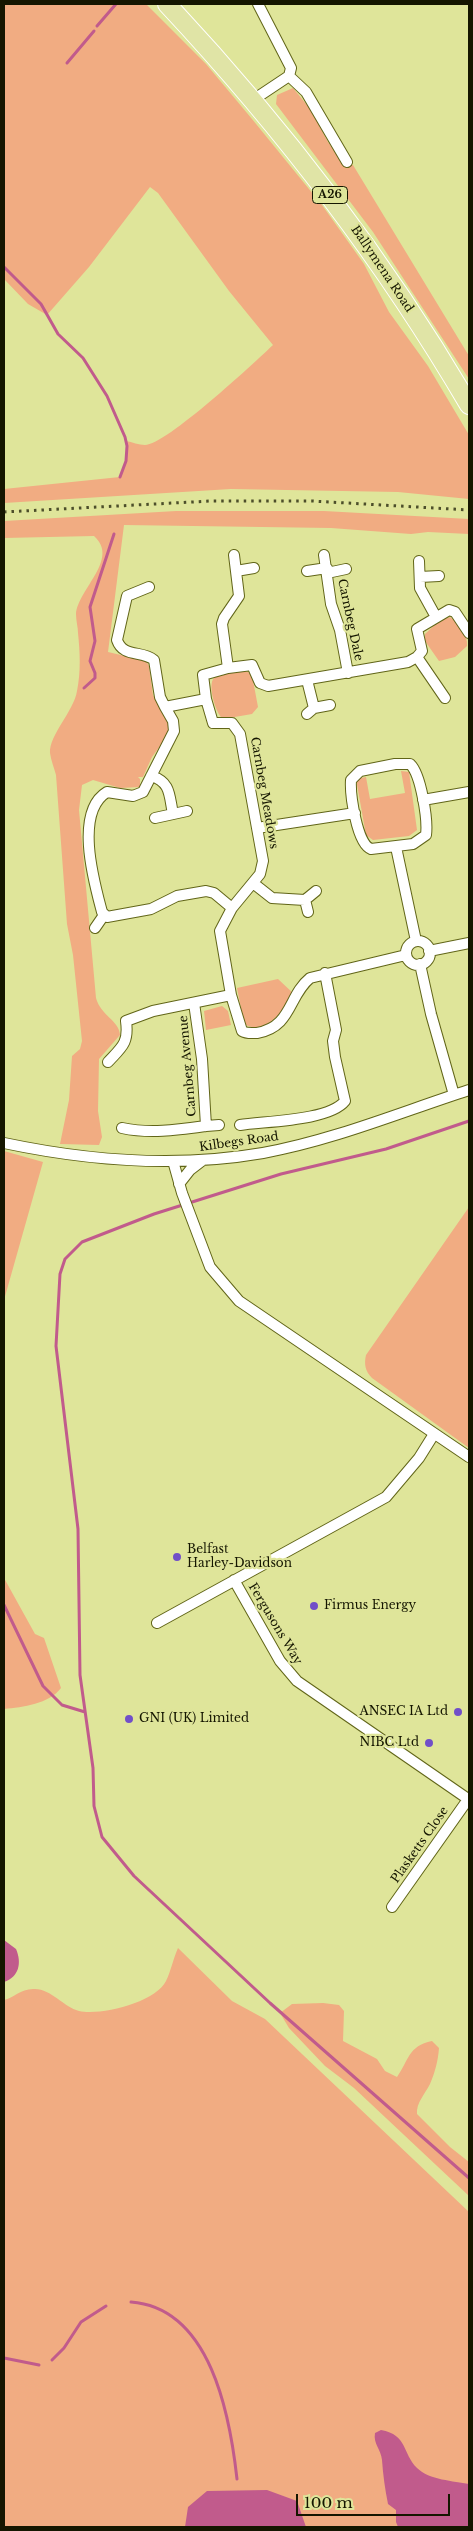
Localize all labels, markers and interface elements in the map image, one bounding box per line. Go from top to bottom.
road number: A26 [312,186,348,204]
street label: Ballymena Road [348,223,416,315]
street label: Carnbeg Dale [334,578,366,662]
street label: Carnbeg Meadows [247,736,281,850]
street label: Carnbeg Avenue [176,1015,200,1117]
street label: Kilbegs Road [198,1129,280,1155]
place label: Belfast Harley-Davidson [187,1543,292,1571]
marker: Belfast Harley-Davidson [171,1551,183,1563]
street label: Fergusons Way [245,1580,305,1668]
place label: Firmus Energy [324,1599,416,1613]
marker: Firmus Energy [308,1600,320,1612]
place label: ANSEC IA Ltd [359,1705,448,1719]
marker: ANSEC IA Ltd [452,1706,464,1718]
place label: GNI (UK) Limited [139,1712,249,1726]
marker: GNI (UK) Limited [123,1713,135,1725]
place label: NIBC Ltd [360,1736,419,1750]
marker: NIBC Ltd [423,1737,435,1749]
street label: Plasketts Close [388,1804,452,1886]
scale bar [298,2484,452,2516]
text: 100 m [304,2493,353,2512]

